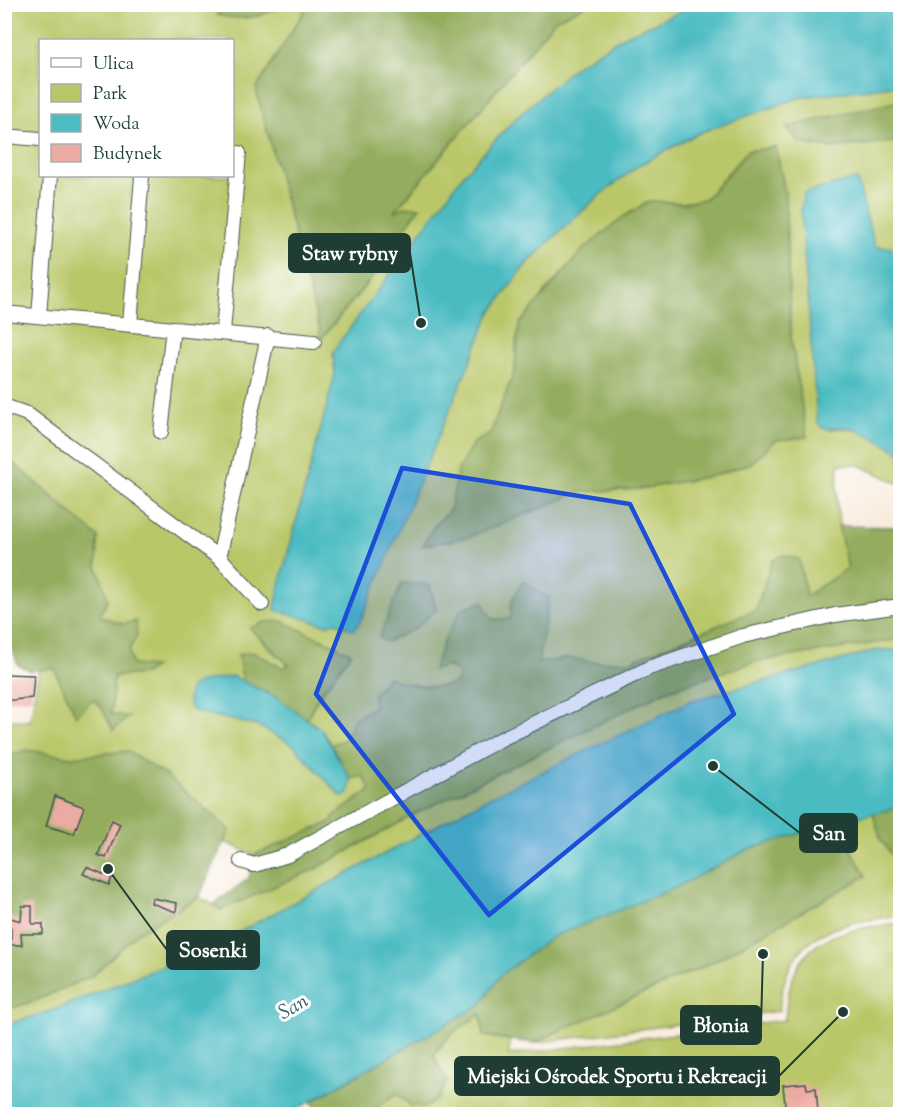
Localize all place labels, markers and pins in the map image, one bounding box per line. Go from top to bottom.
callout: Staw rybny [289,234,410,272]
callout: San [800,814,857,852]
callout: Sosenki [167,931,259,969]
callout: Błonia [681,1006,761,1044]
callout: Miejski Ośrodek Sportu i Rekreacji [455,1057,779,1095]

